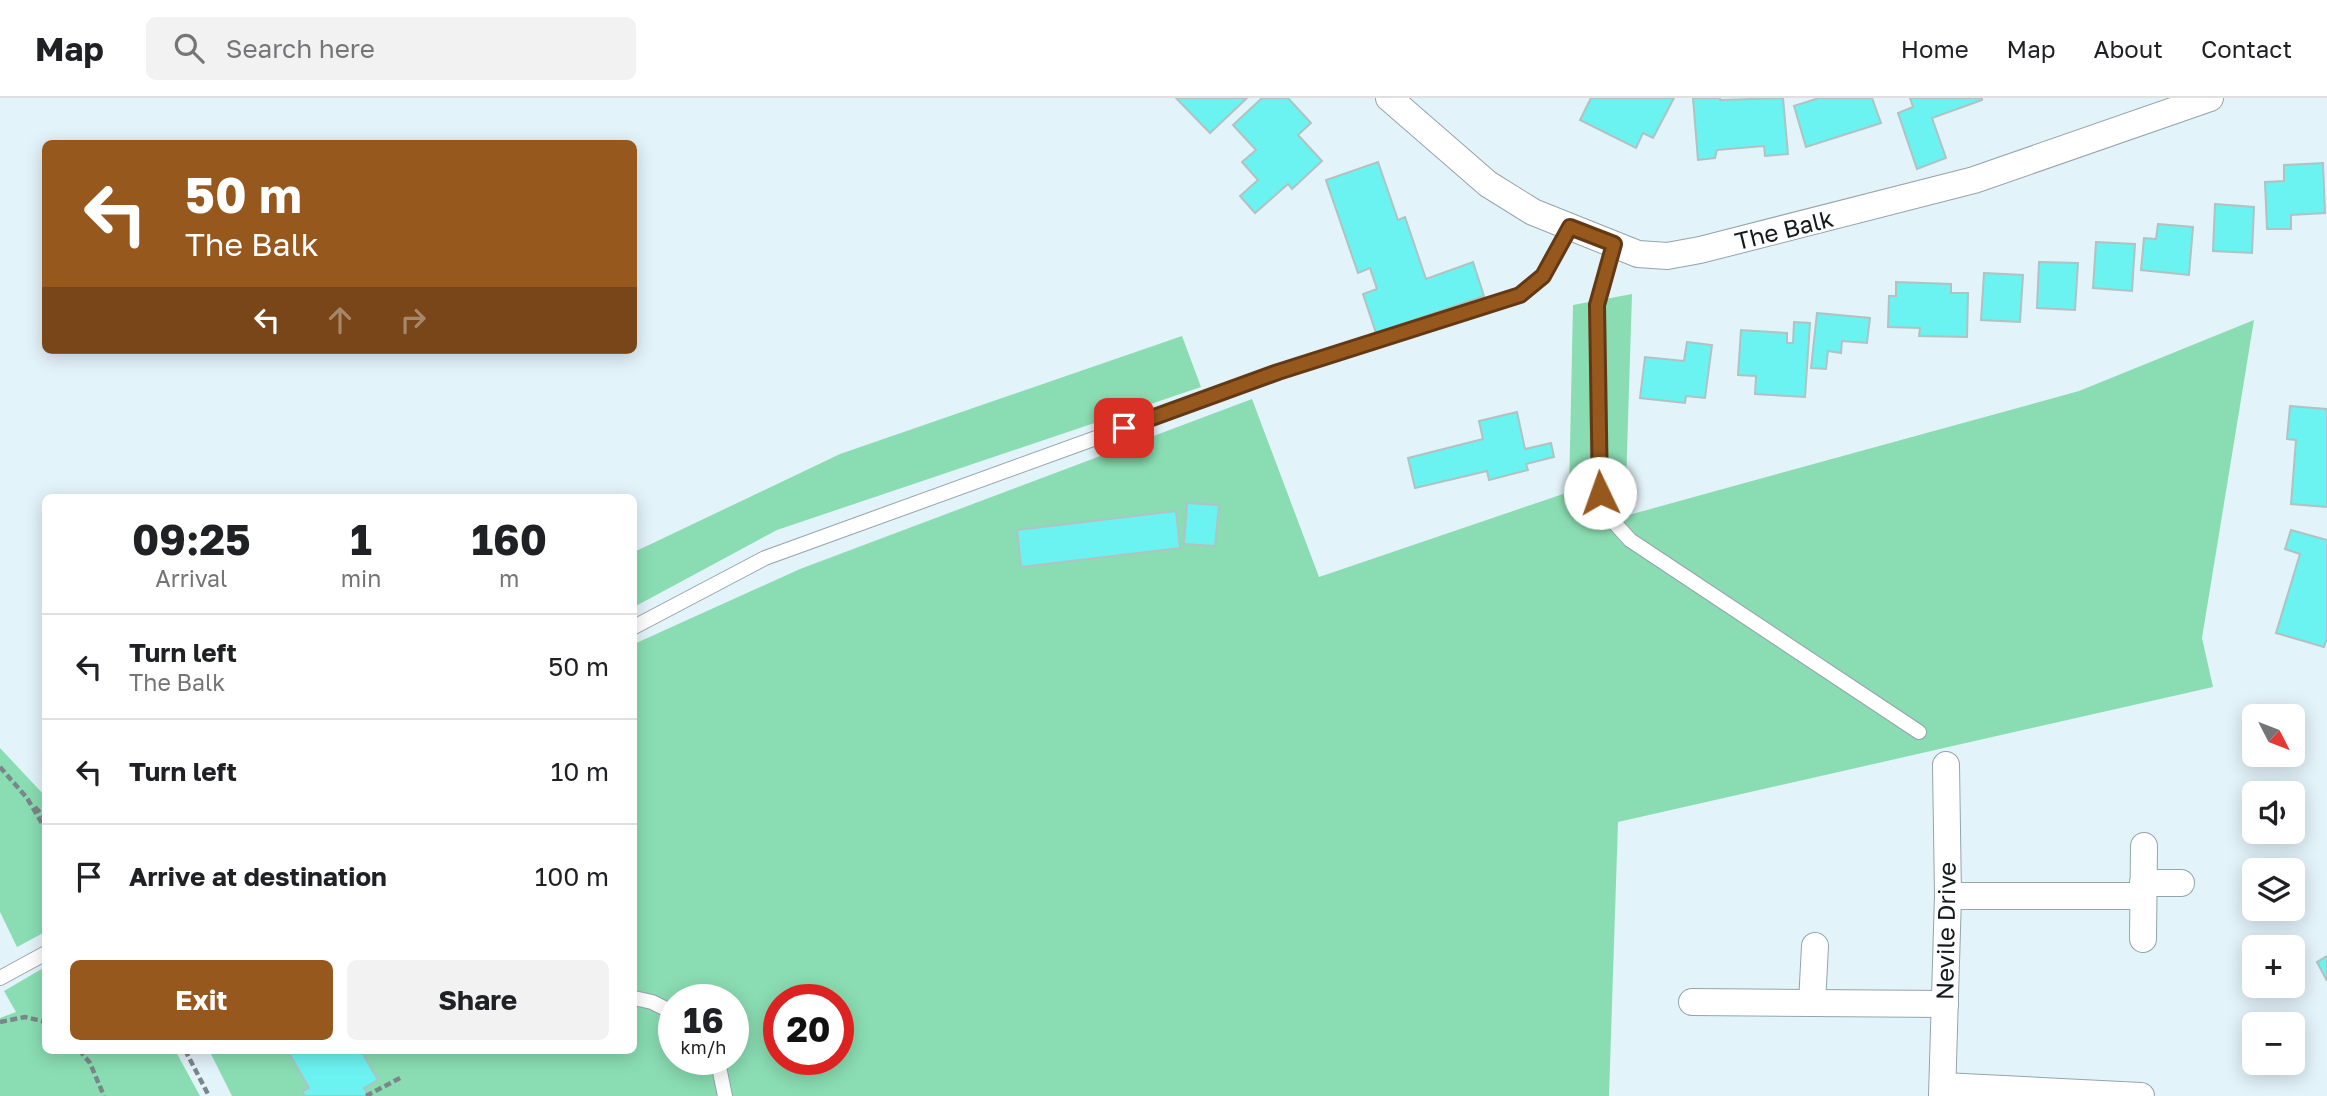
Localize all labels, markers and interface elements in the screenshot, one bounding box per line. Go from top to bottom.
search box [146,17,636,80]
text: Map [35,29,104,68]
icon: search [170,29,208,67]
text: Search here [226,33,375,64]
text: Home [1901,34,1969,63]
text: Map [2007,34,2056,63]
text: About [2094,34,2163,63]
text: Contact [2201,34,2292,63]
text: 50 m [185,165,302,224]
icon: left [70,168,161,259]
street label: The Balk [1732,203,1836,255]
text: The Balk [185,225,319,263]
icon: left [248,301,286,339]
icon: ahead [321,301,359,339]
icon: right [394,301,432,339]
pin [1094,398,1154,458]
icon: arrive [1105,409,1143,447]
position arrow [1563,456,1637,530]
text: 09:25 [132,514,251,564]
text: 1 [350,514,372,564]
text: 160 [471,514,547,564]
text: Arrival [155,564,227,592]
text: min [341,564,381,592]
text: m [499,564,519,592]
text: Turn left [129,637,237,668]
icon: left [70,648,108,686]
text: 50 m [548,651,609,682]
text: The Balk [129,668,225,696]
north arrow [2242,704,2305,766]
map controls [2242,704,2305,1075]
icon: left [70,753,108,791]
text: Turn left [129,756,237,787]
text: 10 m [551,756,609,787]
button: sound [2242,781,2305,844]
icon: arrive [70,858,108,896]
button: layers [2242,858,2305,921]
text: Arrive at destination [129,861,387,892]
text: 100 m [535,861,609,892]
street label: Nevile Drive [1929,862,1961,1000]
button: + [2242,935,2305,998]
button: Exit [70,960,333,1040]
button: Share [347,960,609,1040]
speed limit sign: 20 [763,984,854,1075]
text: 16 [683,999,724,1041]
button: − [2242,1012,2305,1075]
text: km/h [681,1036,726,1058]

